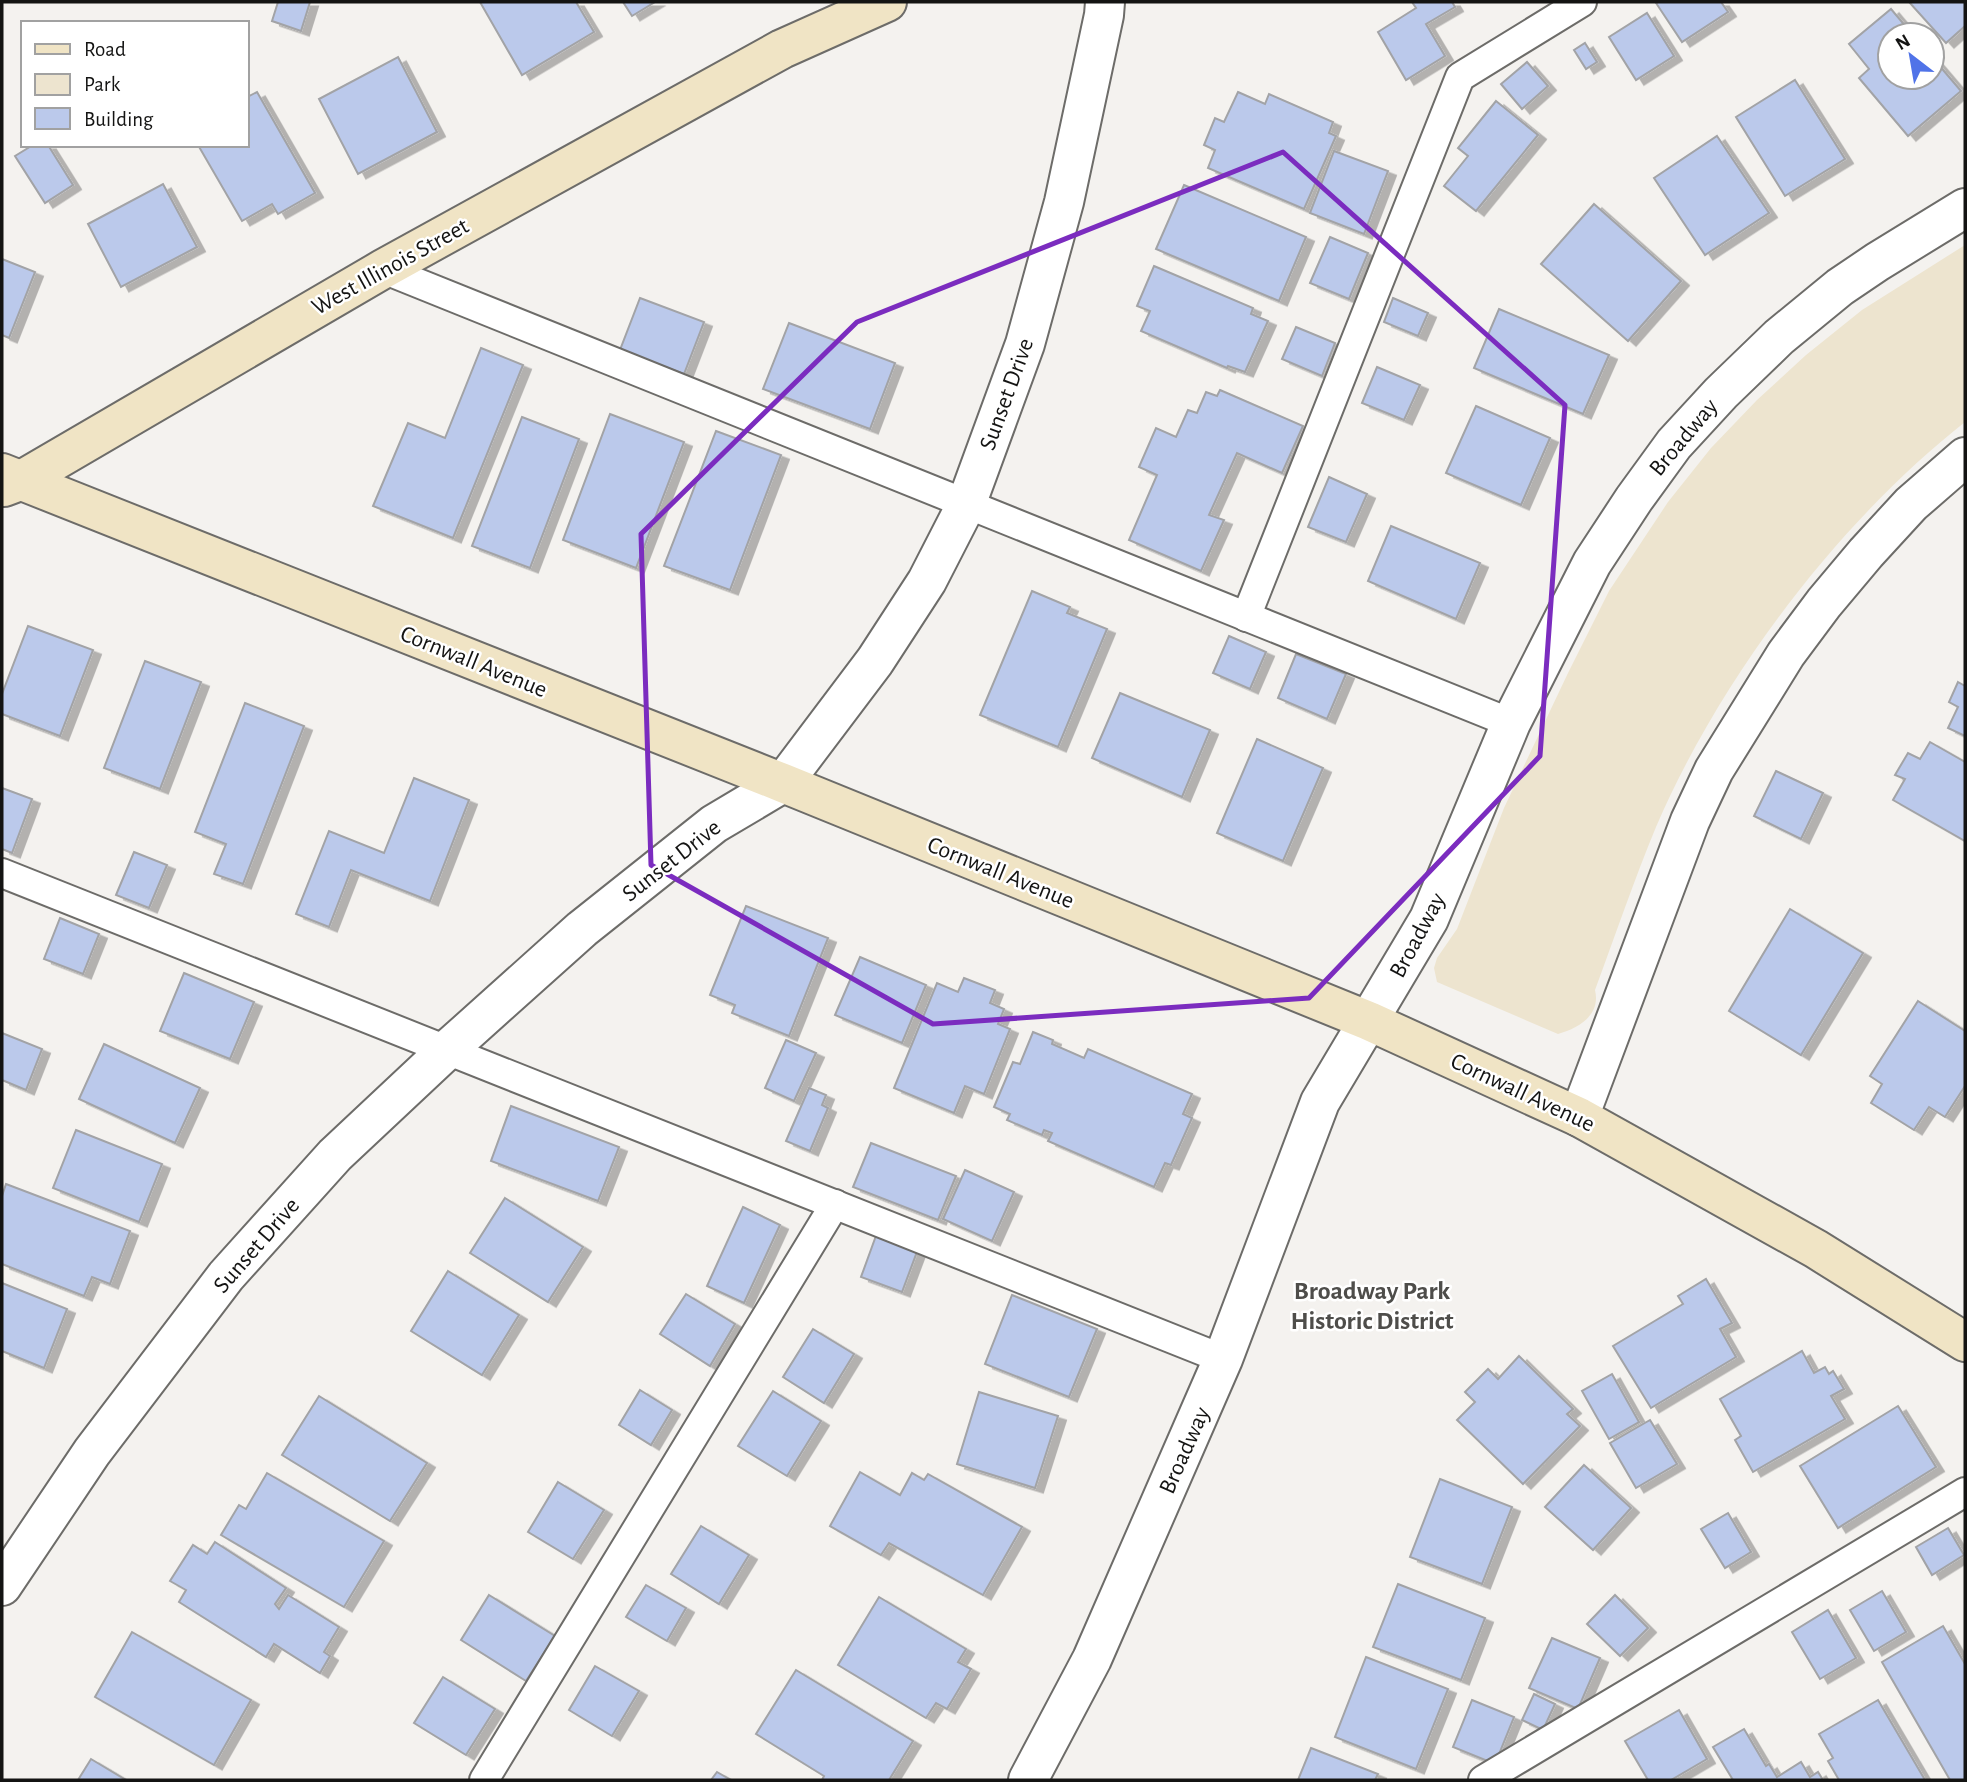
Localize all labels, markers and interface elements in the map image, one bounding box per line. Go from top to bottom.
legend [21,21,248,147]
north arrow [1876,21,1946,91]
text: N [1892,31,1914,54]
text: Road [84,39,126,60]
text: Park [84,74,121,95]
text: Building [84,109,154,130]
street label: West Illinois Street [308,214,473,320]
street label: Sunset Drive [976,335,1038,454]
street label: Broadway [1645,395,1723,481]
street label: Cornwall Avenue [397,622,550,702]
street label: Sunset Drive [618,815,725,906]
street label: Cornwall Avenue [924,833,1077,913]
street label: Broadway [1386,889,1450,982]
street label: Cornwall Avenue [1447,1049,1598,1137]
street label: Sunset Drive [209,1194,304,1298]
district label: Broadway Park Historic District [1290,1278,1454,1334]
street label: Broadway [1155,1403,1215,1498]

